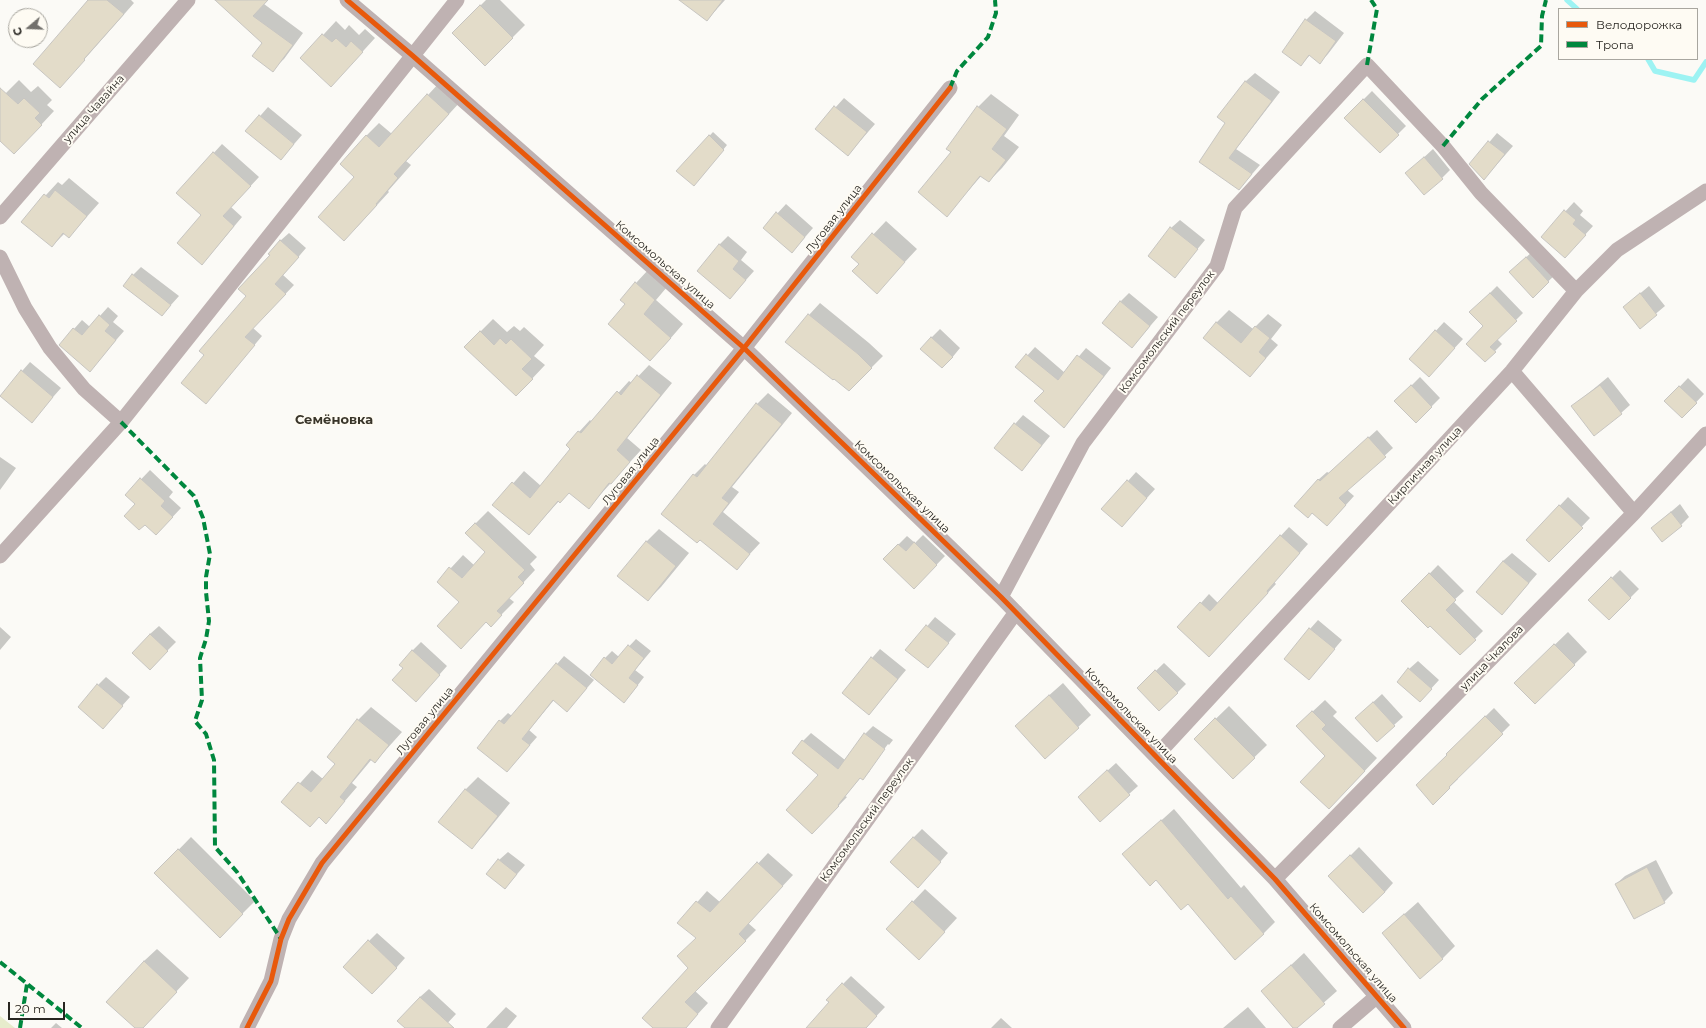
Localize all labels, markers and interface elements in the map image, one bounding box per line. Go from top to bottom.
north arrow [8,8,48,48]
legend [1558,8,1698,60]
text: Велодорожка [1596,17,1682,32]
text: С [10,26,26,38]
text: Тропа [1596,37,1634,52]
street label: улица Чавайна [61,72,127,146]
street label: Луговая улица [803,182,865,256]
street label: Комсомольская улица [612,218,718,312]
street label: Комсомольский переулок [1117,268,1217,396]
district label: Семёновка [295,412,373,428]
street label: Кирпичная улица [1385,424,1465,508]
street label: Луговая улица [600,434,662,508]
street label: Комсомольская улица [851,438,953,536]
street label: улица Чкалова [1458,623,1526,693]
street label: Комсомольская улица [1082,665,1180,767]
street label: Луговая улица [394,684,456,758]
street label: Комсомольский переулок [818,755,916,885]
street label: Комсомольская улица [1306,900,1400,1006]
scale bar [10,994,67,1020]
text: 20 m [15,1001,46,1016]

